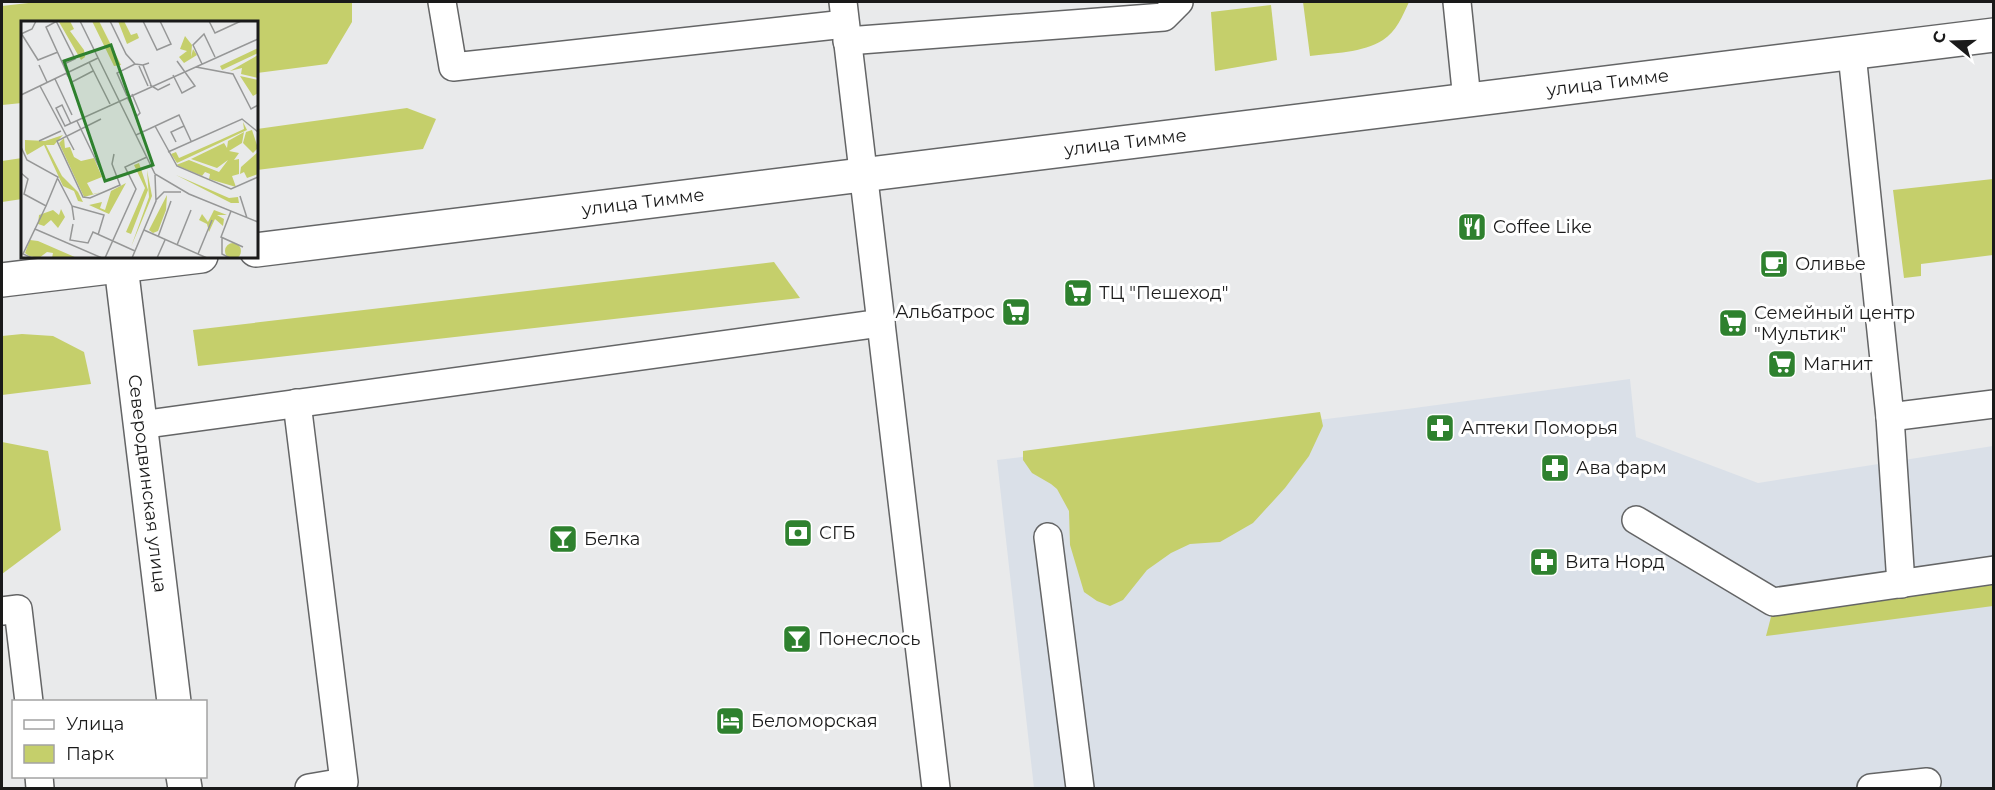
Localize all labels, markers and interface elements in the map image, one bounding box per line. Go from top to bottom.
north arrow [1923,12,1983,72]
inset map [21,21,258,258]
text: С [1928,28,1950,46]
street label: улица Тимме [1544,64,1670,101]
street label: улица Тимме [1062,124,1188,161]
street label: улица Тимме [580,184,706,221]
restaurant icon: Coffee Like [1456,211,1488,243]
place label: Coffee Like [1493,216,1592,238]
cafe icon: Оливье [1758,248,1790,280]
place label: Оливье [1795,253,1866,275]
supermarket icon: ТЦ "Пешеход" [1062,277,1094,309]
place label: ТЦ "Пешеход" [1099,282,1228,304]
supermarket icon: Альбатрос [1000,296,1032,328]
place label: Альбатрос [895,301,995,323]
place label: Семейный центр "Мультик" [1754,302,1915,345]
supermarket icon: Семейный центр "Мультик" [1717,307,1749,339]
supermarket icon: Магнит [1766,348,1798,380]
place label: Магнит [1803,353,1873,375]
street label: Северодвинская улица [123,373,172,594]
pharmacy icon: Аптеки Поморья [1424,412,1456,444]
place label: Аптеки Поморья [1461,417,1618,439]
pharmacy icon: Ава фарм [1539,452,1571,484]
place label: Ава фарм [1576,457,1667,479]
bank icon: СГБ [782,517,814,549]
place label: СГБ [819,522,855,544]
bar icon: Белка [547,523,579,555]
place label: Белка [584,528,640,550]
pharmacy icon: Вита Норд [1528,546,1560,578]
place label: Вита Норд [1565,551,1665,573]
bar icon: Понеслось [781,623,813,655]
place label: Понеслось [818,628,920,650]
legend [12,700,207,778]
hotel icon: Беломорская [714,705,746,737]
place label: Беломорская [751,710,878,732]
text: Улица [66,713,124,735]
text: Парк [66,743,115,765]

